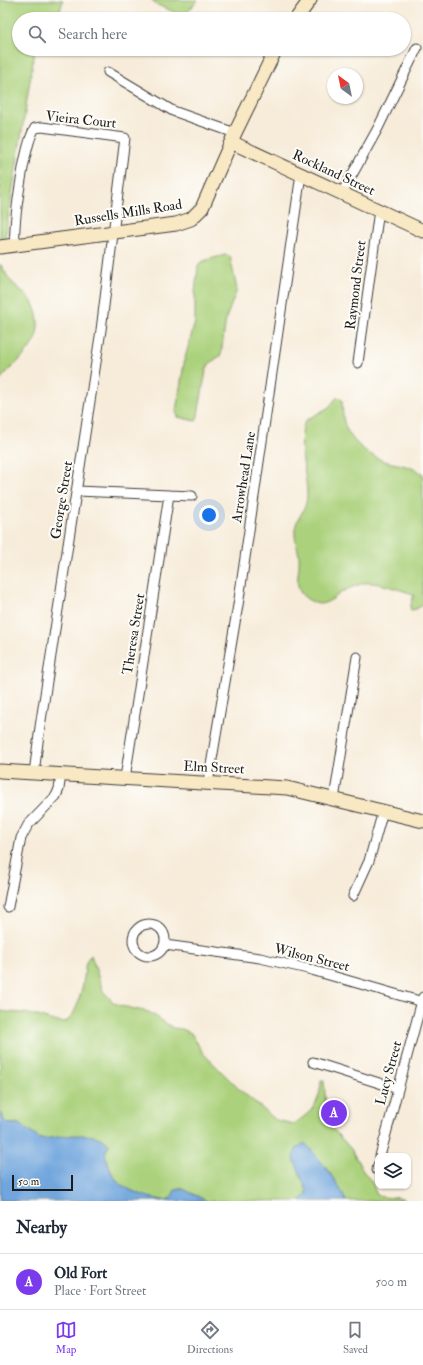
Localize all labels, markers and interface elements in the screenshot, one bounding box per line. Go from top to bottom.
search box [12,12,411,56]
icon: search [26,23,48,45]
text: Search here [58,25,127,44]
north arrow [327,68,363,104]
street label: Vieira Court [45,107,118,132]
street label: Rockland Street [290,146,378,199]
street label: Russells Mills Road [73,196,183,229]
street label: Raymond Street [342,239,370,331]
street label: Arrowhead Lane [228,430,259,525]
street label: George Street [47,459,76,540]
your location [199,505,219,525]
street label: Theresa Street [119,592,148,676]
street label: Elm Street [183,757,245,778]
street label: Wilson Street [271,940,352,975]
street label: Lucy Street [372,1039,406,1107]
pin: A [321,1098,347,1128]
map controls [375,1153,411,1189]
button: layers [375,1153,411,1189]
scale bar [12,1173,73,1192]
text: 50 m [18,1175,39,1188]
text: Nearby [16,1217,67,1238]
text: Old Fort [54,1264,107,1283]
text: A [25,1274,33,1290]
text: 500 m [375,1274,407,1290]
text: Place · Fort Street [54,1283,146,1299]
tab: Map [55,1319,77,1356]
tab: Directions [187,1319,233,1356]
tab: Saved [343,1319,368,1356]

